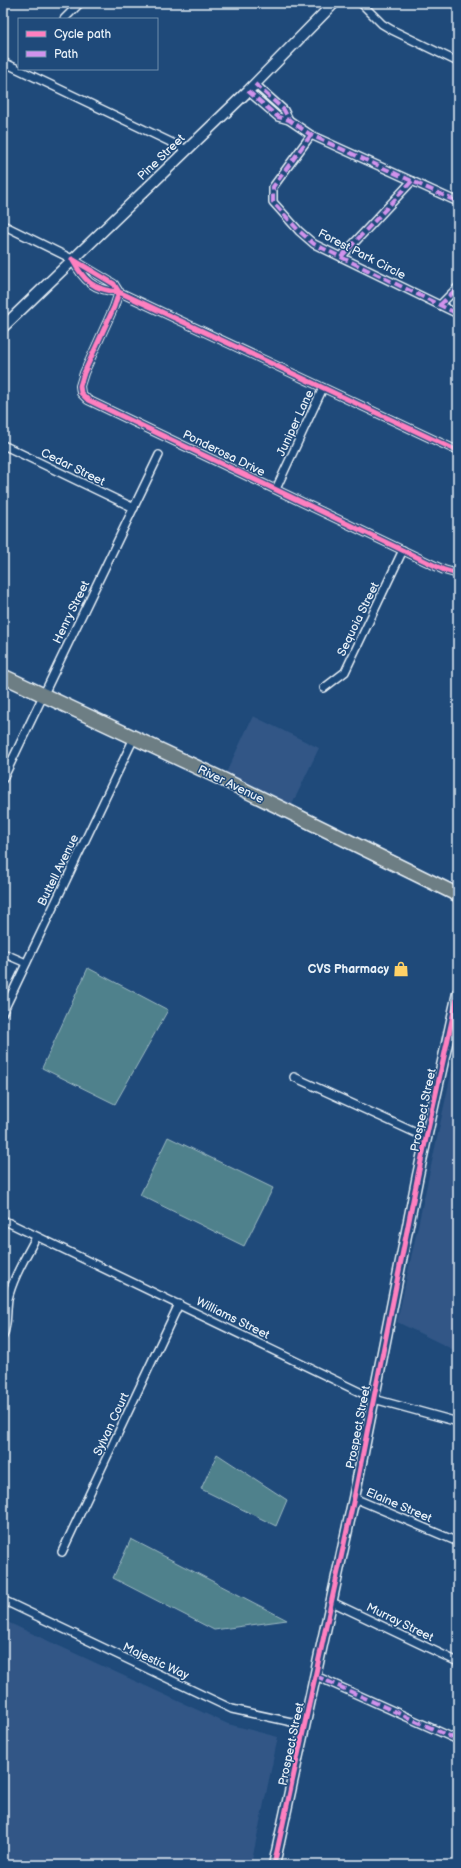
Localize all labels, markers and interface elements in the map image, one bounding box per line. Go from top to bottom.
legend [18,18,158,70]
text: Cycle path [54,27,111,42]
text: Path [54,47,79,62]
street label: Pine Street [134,131,188,184]
street label: Forest Park Circle [315,226,408,283]
street label: Juniper Lane [274,388,317,459]
street label: Ponderosa Drive [180,427,267,480]
street label: Cedar Street [38,445,108,490]
street label: Henry Street [50,578,93,646]
street label: Sequoia Street [334,579,383,659]
street label: River Avenue [195,762,266,807]
street label: Buttell Avenue [35,832,82,909]
shop icon: CVS Pharmacy [392,960,410,978]
place label: CVS Pharmacy [308,962,389,977]
street label: Prospect Street [407,1067,440,1153]
street label: Williams Street [194,1294,272,1343]
street label: Prospect Street [343,1384,374,1470]
street label: Sylvan Court [90,1390,133,1458]
street label: Elaine Street [364,1485,434,1526]
street label: Murray Street [364,1600,436,1645]
street label: Majestic Way [120,1640,192,1684]
street label: Prospect Street [275,1701,308,1787]

